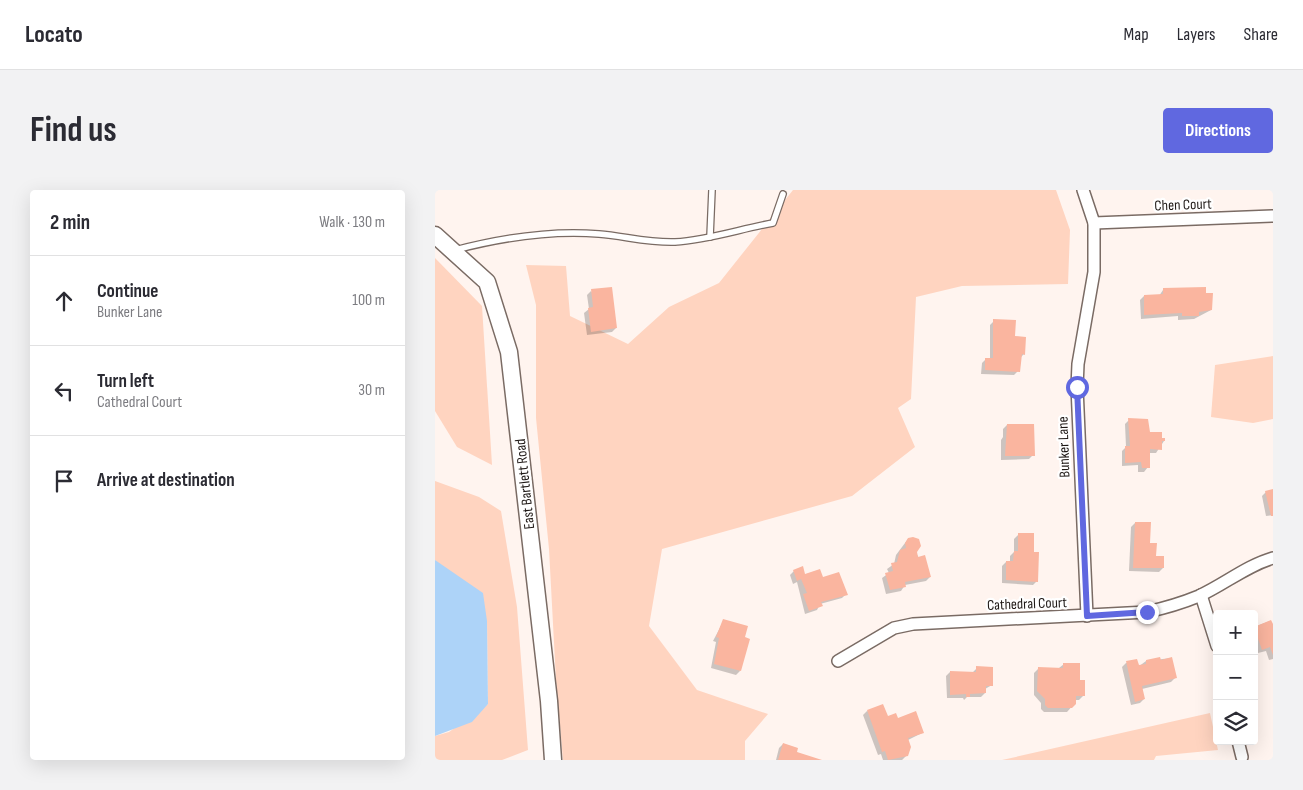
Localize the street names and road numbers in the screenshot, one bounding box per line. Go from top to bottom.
street label: Chen Court [1154,194,1212,215]
street label: Bunker Lane [1053,416,1075,478]
street label: East Bartlett Road [511,438,539,530]
street label: Cathedral Court [987,593,1068,615]

